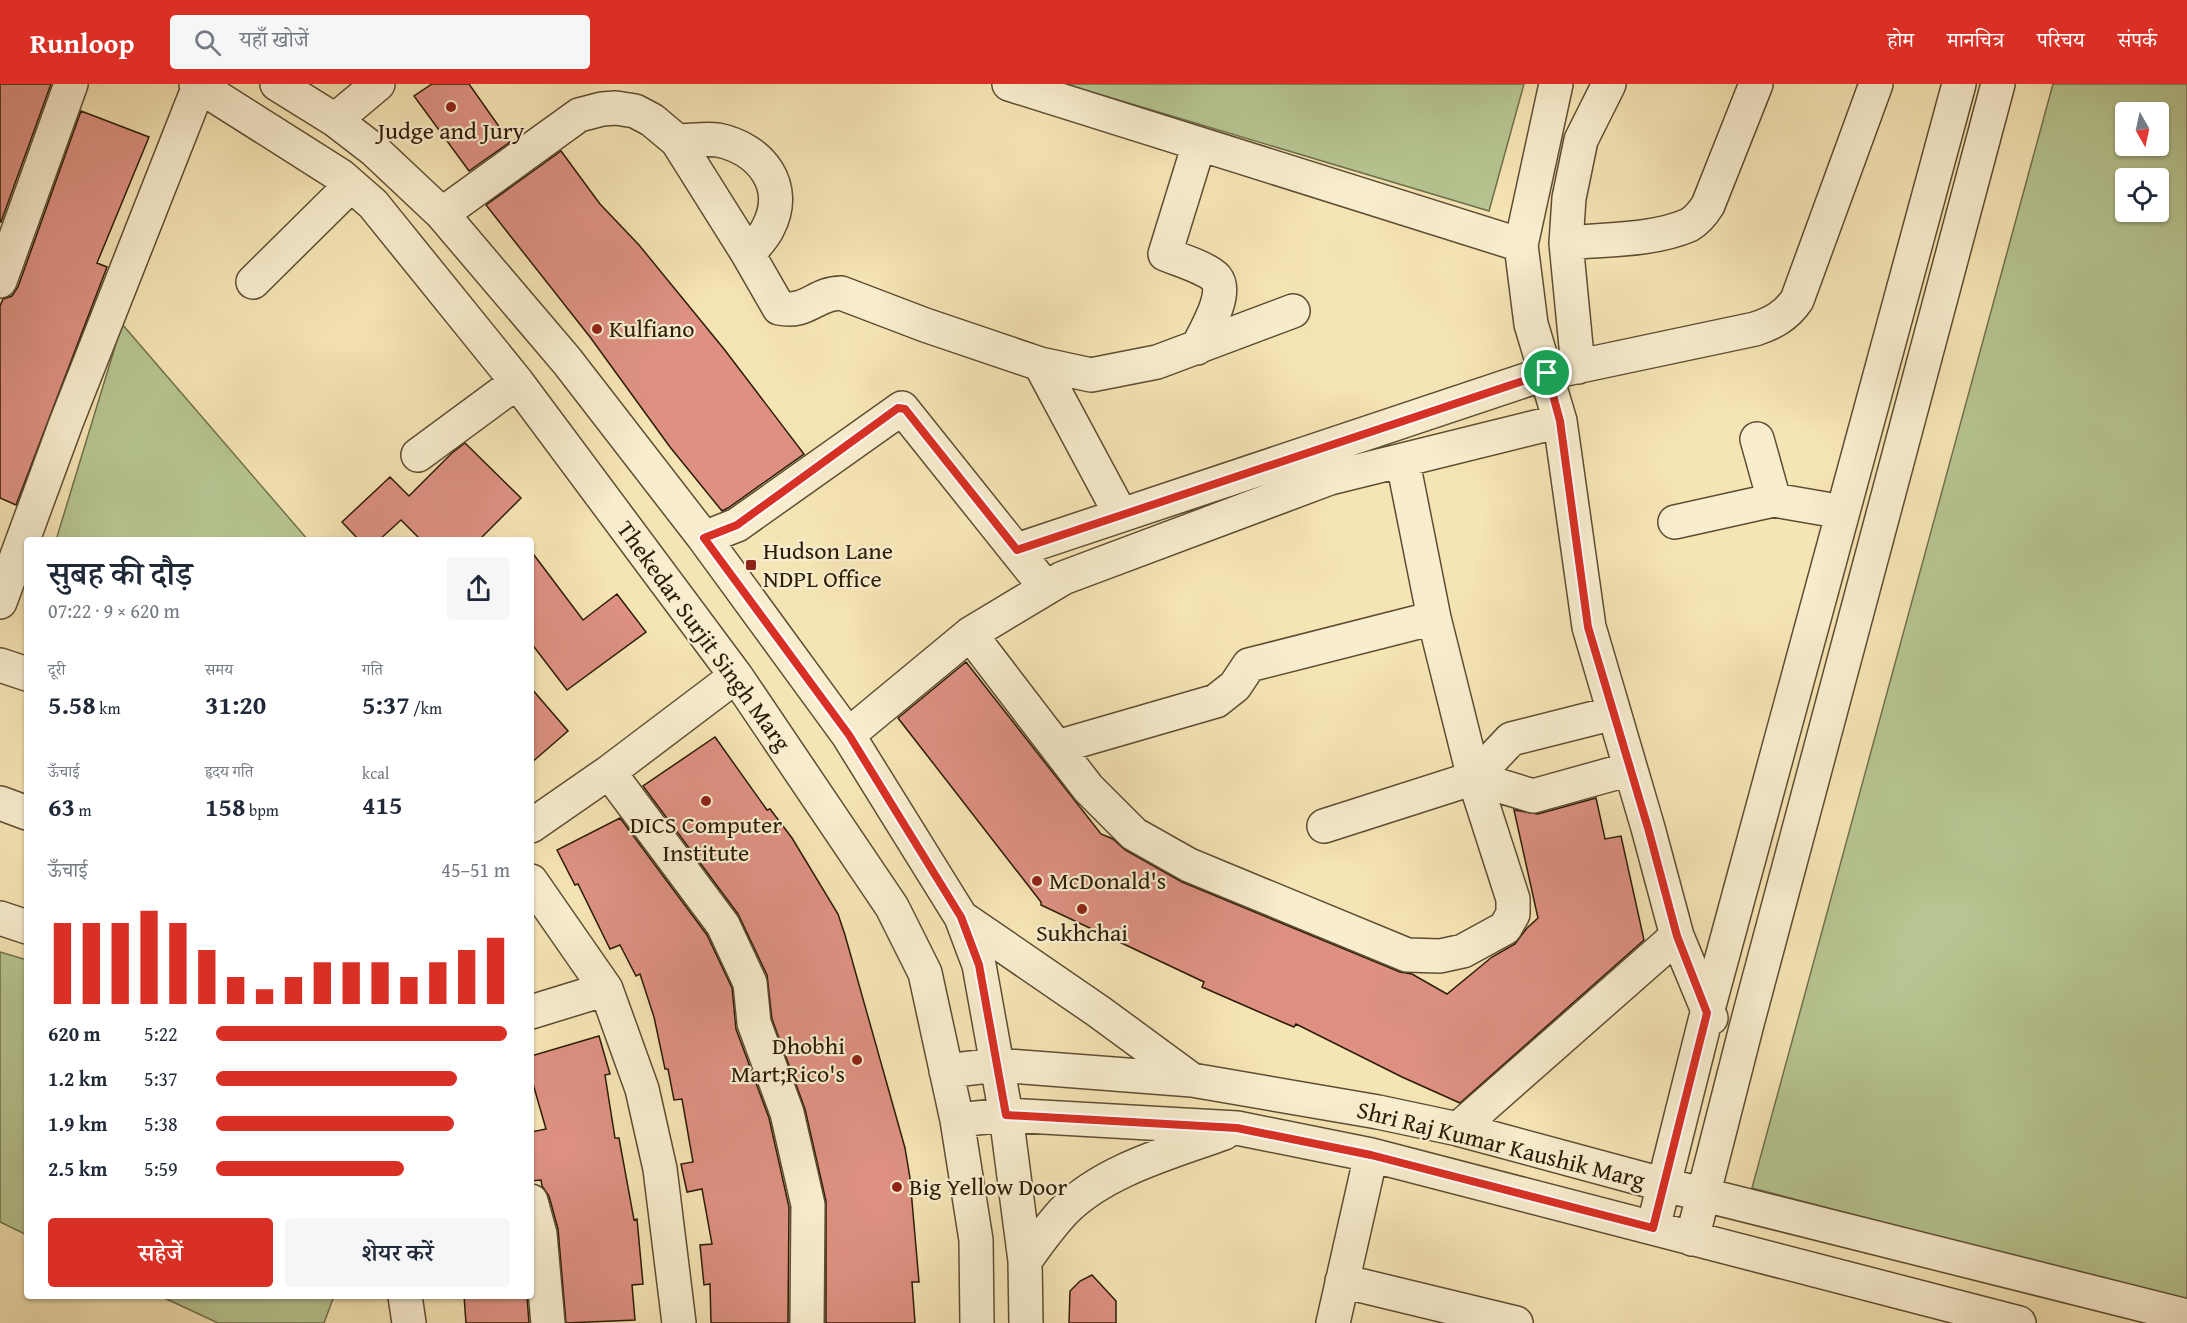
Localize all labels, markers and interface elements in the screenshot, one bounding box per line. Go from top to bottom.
search box [170,15,590,69]
text: Runloop [30,22,134,63]
text: यहाँ खोजें [239,23,309,55]
text: होम [1887,24,1914,55]
text: मानचित्र [1947,24,2004,55]
text: परिचय [2037,24,2085,55]
text: संपर्क [2118,24,2157,55]
icon: search [191,26,224,59]
marker: Judge and Jury [444,100,458,114]
north arrow [2115,102,2169,156]
map controls [2115,102,2169,222]
place label: Judge and Jury [374,113,525,148]
button: locate [2115,168,2169,222]
place label: Kulfiano [609,311,694,346]
marker: Kulfiano [590,322,604,336]
pin [1521,347,1572,398]
icon: arrive [1530,356,1563,389]
street label: Thekedar Surjit Singh Marg [609,513,800,758]
place label: Hudson Lane NDPL Office [763,533,893,596]
text: सुबह की दौड़ [48,549,193,597]
button: share [447,557,510,620]
marker: Hudson Lane NDPL Office [744,558,758,572]
text: 07:22 · 9 × 620 m [48,596,180,625]
text: दूरी [48,657,65,681]
text: समय [205,657,233,681]
text: गति [362,657,383,681]
text: 5.58 [48,685,96,724]
text: 31:20 [205,685,266,724]
text: 5:37 [362,685,410,724]
text: km [96,696,120,720]
text: /km [410,696,442,720]
text: ऊँचाई [48,759,80,783]
text: हृदय गति [205,759,253,783]
text: kcal [362,761,389,785]
text: 415 [362,785,402,824]
text: 63 [48,787,75,826]
text: 158 [205,787,245,826]
marker: DICS Computer Institute [699,794,713,808]
text: m [75,798,92,822]
text: bpm [245,798,279,822]
place label: DICS Computer Institute [630,807,782,870]
text: ऊँचाई [48,855,87,884]
text: 45–51 m [441,855,510,884]
place label: McDonald's [1049,863,1166,898]
marker: McDonald's [1030,874,1044,888]
marker: Sukhchai [1075,902,1089,916]
place label: Sukhchai [1036,915,1128,950]
text: 620 m [48,1019,101,1048]
text: 5:22 [144,1019,178,1048]
place label: Dhobhi Mart;Rico's [731,1028,845,1091]
marker: Dhobhi Mart;Rico's [850,1053,864,1067]
text: 1.2 km [48,1064,107,1093]
text: 5:37 [144,1064,178,1093]
street label: Shri Raj Kumar Kaushik Marg [1353,1092,1649,1197]
text: 1.9 km [48,1109,107,1138]
text: 5:38 [144,1109,178,1138]
text: 2.5 km [48,1154,107,1183]
text: 5:59 [144,1154,178,1183]
place label: Big Yellow Door [909,1169,1068,1204]
marker: Big Yellow Door [890,1180,904,1194]
button: सहेजें [48,1218,273,1287]
button: शेयर करें [285,1218,510,1287]

